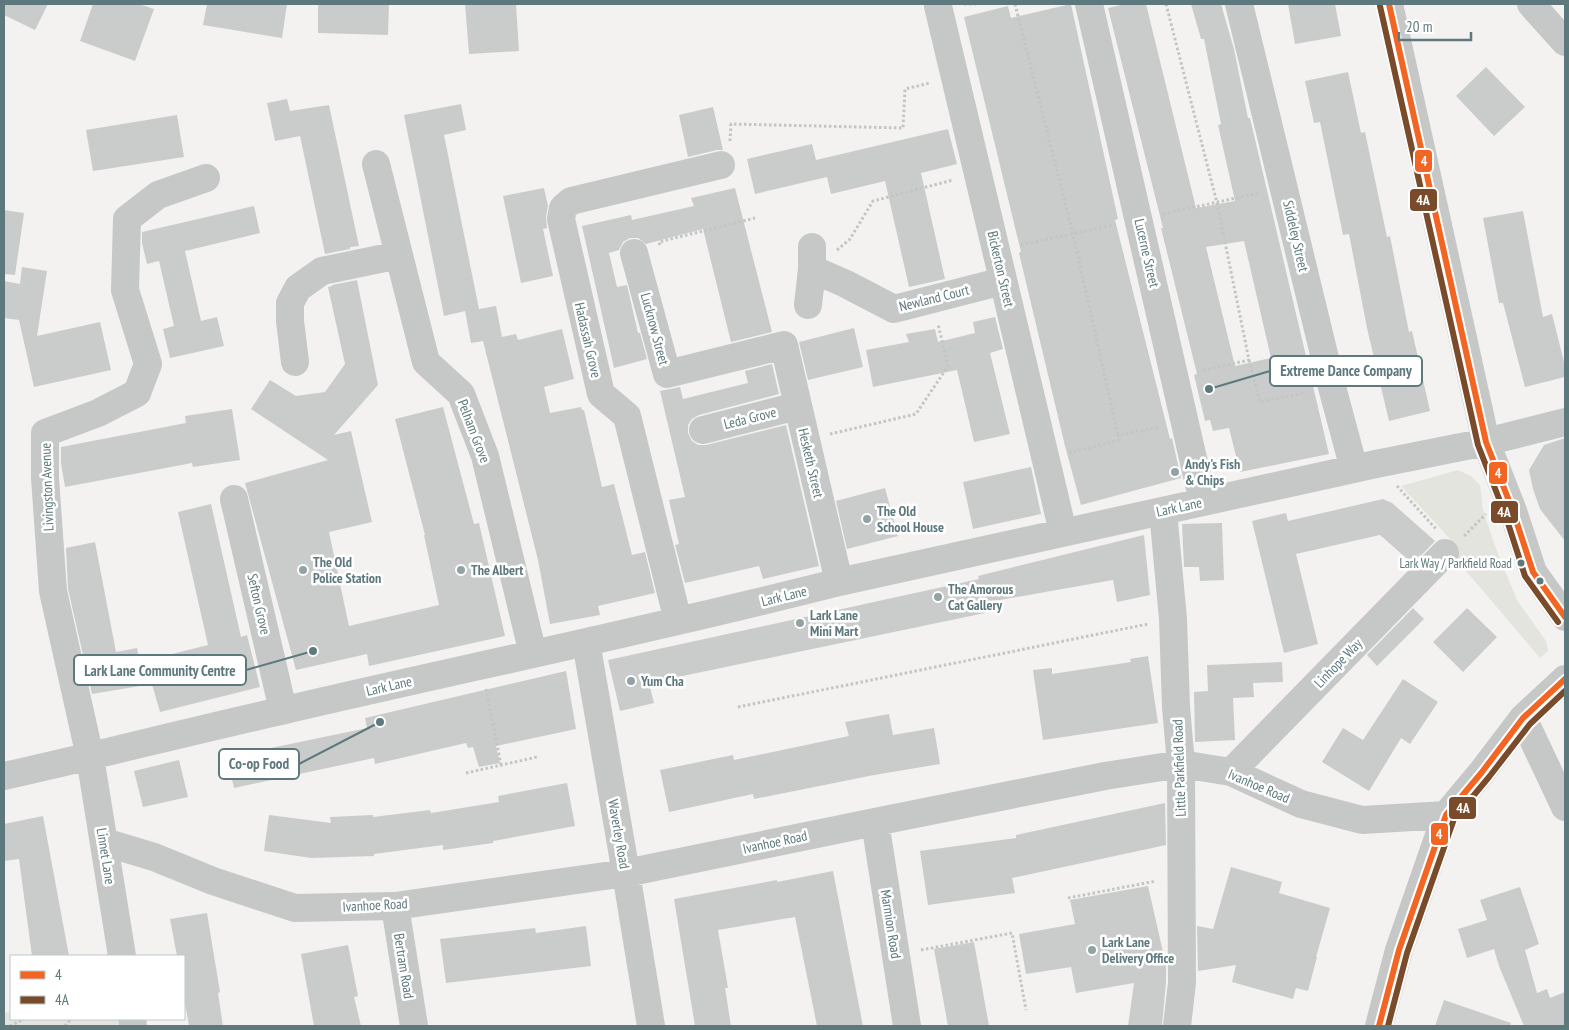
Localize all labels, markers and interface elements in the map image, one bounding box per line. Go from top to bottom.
scale bar [1399,10,1472,42]
text: 20 m [1406,17,1432,36]
line badge: 4 [1414,149,1433,173]
text: 4 [1421,152,1428,170]
line badge: 4A [1409,188,1438,212]
text: 4A [1416,191,1431,209]
street label: Siddeley Street [1279,199,1313,274]
street label: Lucerne Street [1130,217,1164,289]
street label: Bickerton Street [983,229,1019,309]
street label: Newland Court [897,281,971,315]
street label: Lucknow Street [637,291,673,367]
street label: Hadassah Grove [571,301,605,380]
callout: Extreme Dance Company [1270,356,1422,386]
text: Extreme Dance Company [1280,361,1413,380]
street label: Pelham Grove [454,397,494,466]
street label: Leda Grove [722,403,778,433]
street label: Hesketh Street [794,426,828,500]
street label: Livingston Avenue [36,442,58,531]
place label: Andy's Fish & Chips [1184,455,1240,489]
line badge: 4 [1488,461,1508,485]
text: 4 [1495,464,1502,482]
marker: Andy's Fish & Chips [1169,466,1181,478]
street label: Lark Lane [1155,493,1204,521]
line badge: 4A [1490,500,1519,524]
place label: The Old School House [877,502,944,536]
text: 4A [1497,503,1512,521]
marker: The Old School House [861,513,873,525]
place label: The Old Police Station [313,553,381,587]
place label: Lark Way / Parkfield Road [1399,555,1512,572]
marker: Lark Way / Parkfield Road [1516,558,1526,568]
place label: The Albert [471,561,523,579]
marker: The Old Police Station [297,564,309,576]
marker: The Albert [455,564,467,576]
street label: Sefton Grove [243,572,275,636]
unlabelled marker [1535,576,1545,586]
place label: The Amorous Cat Gallery [948,580,1013,614]
street label: Lark Lane [759,582,809,610]
marker: The Amorous Cat Gallery [932,591,944,603]
place label: Lark Lane Mini Mart [810,606,858,640]
marker: Lark Lane Mini Mart [794,617,806,629]
street label: Linhope Way [1310,634,1366,691]
callout: Lark Lane Community Centre [74,655,246,685]
text: Lark Lane Community Centre [84,661,236,680]
street label: Lark Lane [364,672,414,700]
place label: Yum Cha [640,672,684,690]
marker: Yum Cha [625,675,637,687]
street label: Little Parkfield Road [1168,719,1190,817]
callout: Co-op Food [219,749,299,779]
text: Co-op Food [229,754,289,773]
street label: Ivanhoe Road [1225,765,1293,807]
line badge: 4A [1448,796,1477,820]
street label: Waverley Road [604,798,634,870]
text: 4A [1456,799,1471,817]
line badge: 4 [1430,822,1449,846]
text: 4 [1436,825,1443,843]
street label: Linnet Lane [93,826,119,886]
street label: Ivanhoe Road [741,826,809,858]
street label: Marmion Road [877,888,905,960]
street label: Ivanhoe Road [342,894,408,916]
street label: Bertram Road [390,932,418,1000]
place label: Lark Lane Delivery Office [1102,933,1174,967]
marker: Lark Lane Delivery Office [1086,944,1098,956]
legend [10,955,185,1020]
text: 4 [55,965,62,984]
text: 4A [55,990,70,1009]

